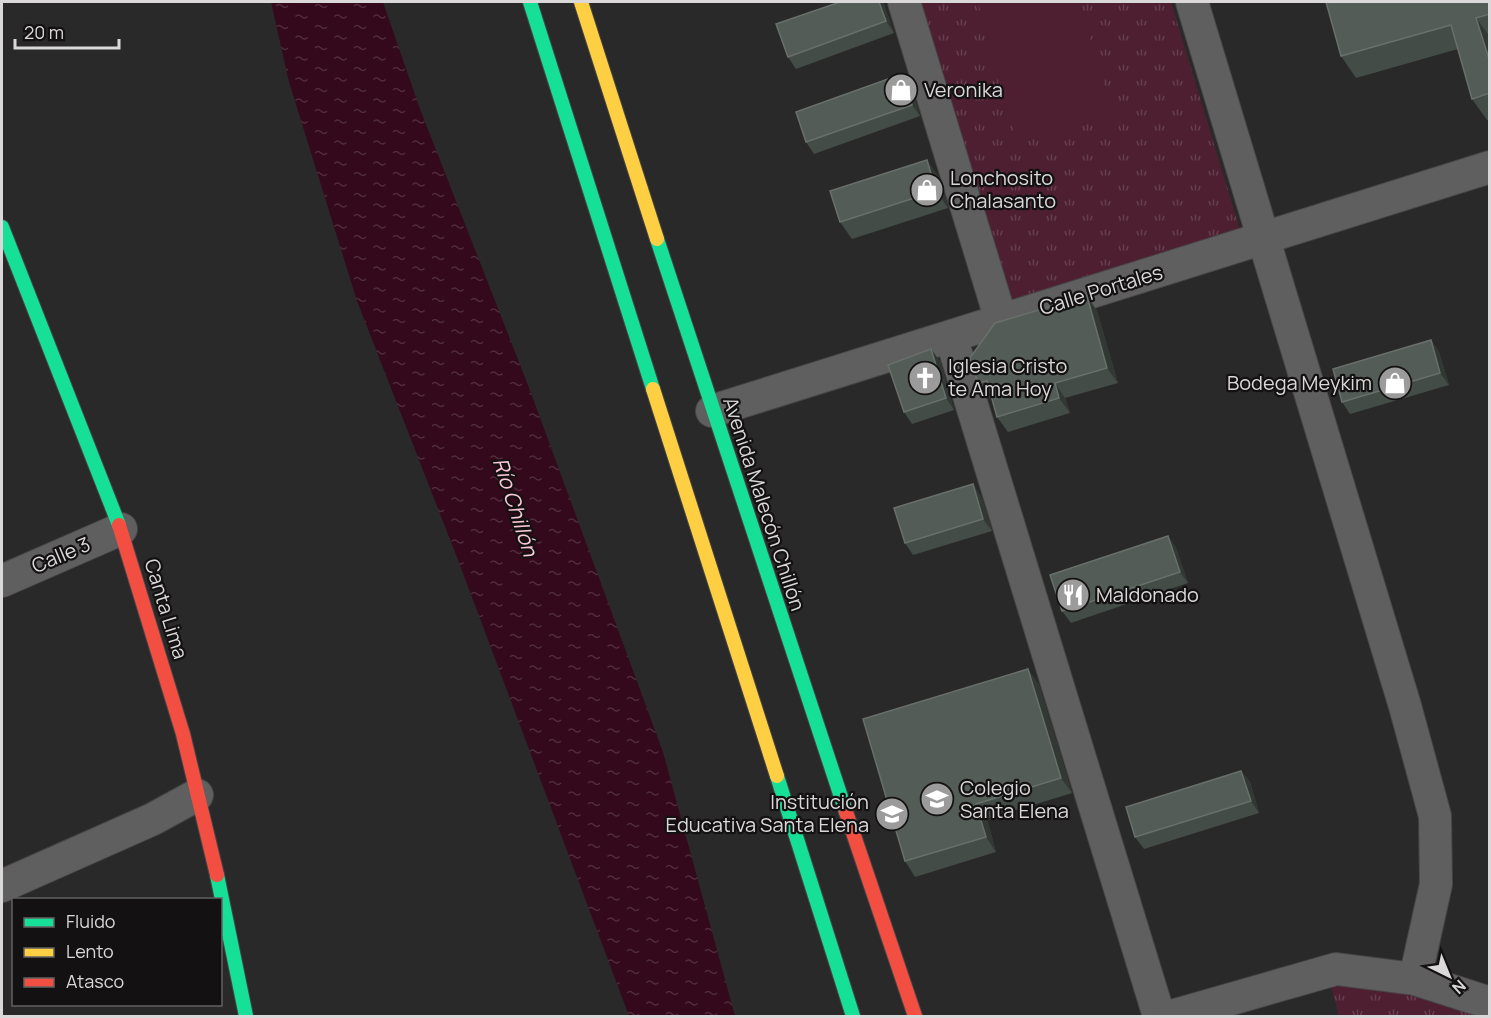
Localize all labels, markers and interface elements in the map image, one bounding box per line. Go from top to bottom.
scale bar [15,12,118,50]
text: 20 m [24,20,64,44]
shop icon: Veronika [883,72,919,108]
place label: Veronika [924,76,1003,103]
place label: Lonchosito Chalasanto [950,164,1056,214]
shop icon: Lonchosito Chalasanto [909,172,945,208]
street label: Calle Portales [1036,258,1166,321]
place label: Iglesia Cristo te Ama Hoy [948,352,1067,402]
church icon: Iglesia Cristo te Ama Hoy [907,360,943,396]
shop icon: Bodega Meykim [1377,365,1413,401]
place label: Bodega Meykim [1227,369,1372,396]
street label: Avenida Malecón Chillón [717,394,812,614]
water label: Río Chillón [487,454,545,561]
street label: Calle 3 [27,530,94,579]
street label: Canta Lima [138,555,195,662]
restaurant icon: Maldonado [1055,577,1091,613]
place label: Maldonado [1096,581,1199,608]
place label: Colegio Santa Elena [960,774,1069,824]
school or university icon: Colegio Santa Elena [919,781,955,817]
place label: Institución Educativa Santa Elena [666,788,869,838]
school or university icon: Institución Educativa Santa Elena [874,796,910,832]
legend [12,898,222,1006]
text: Fluido [66,909,115,933]
text: Lento [66,939,114,963]
north arrow [1419,946,1479,1006]
text: Atasco [66,969,124,993]
text: N [1448,975,1471,999]

